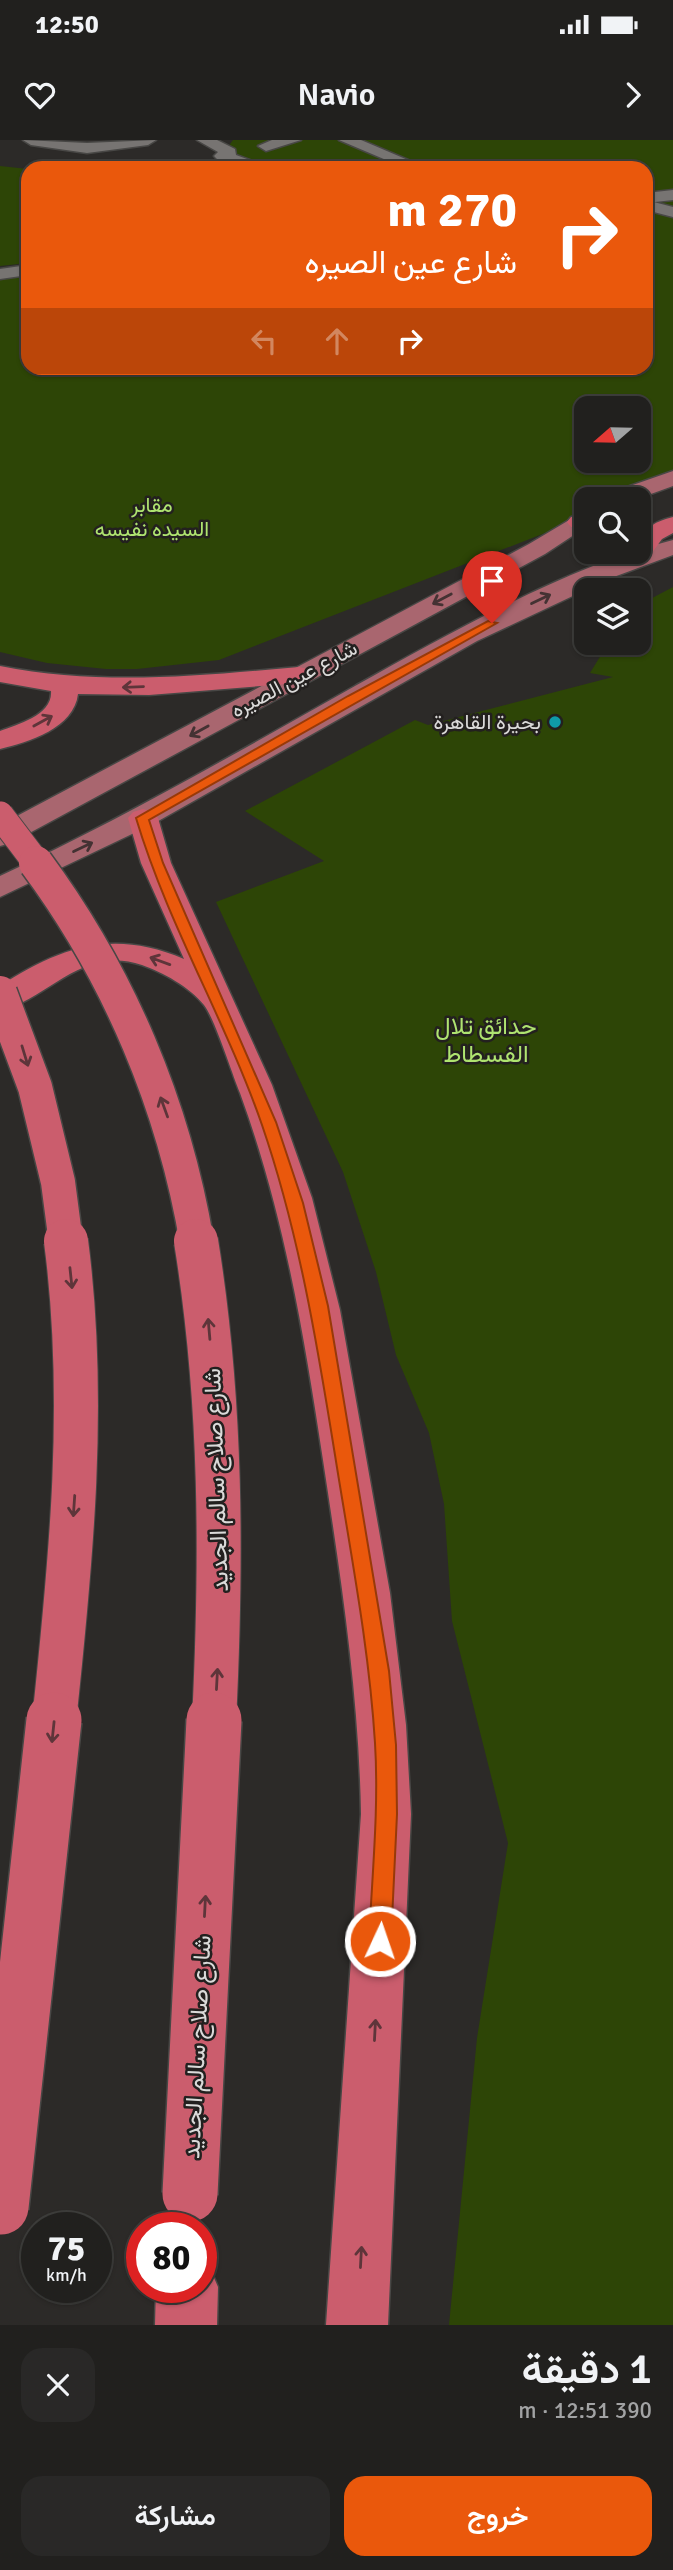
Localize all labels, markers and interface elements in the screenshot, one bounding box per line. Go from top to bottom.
text: 12:50 [35,9,99,41]
text: Navio [297,75,376,114]
icon: heart [21,76,59,114]
icon: forward [614,76,652,114]
text: 270 m [387,180,517,240]
icon: right [541,189,632,280]
text: شارع عين الصيره [304,243,517,282]
icon: left [245,322,283,360]
icon: ahead [318,322,356,360]
icon: right [391,322,429,360]
north arrow [574,396,651,472]
map controls [574,396,651,655]
button: search [574,487,651,564]
park label: مقابر السيده نفيسه [95,492,209,542]
pin [462,551,522,623]
icon: arrive [473,562,511,600]
button: layers [574,578,651,655]
one-way arrow [530,591,551,605]
one-way arrow [432,593,453,607]
street label: شارع عين الصيره [226,635,362,724]
one-way arrow [122,681,145,694]
place label: بحيرة القاهرة [434,709,541,735]
one-way arrow [32,714,53,727]
marker: بحيرة القاهرة [547,714,563,730]
one-way arrow [189,724,210,738]
one-way arrow [72,840,93,854]
one-way arrow [150,954,172,966]
park label: حدائق تلال الفسطاط [435,1011,537,1069]
one-way arrow [20,1045,32,1067]
one-way arrow [156,1096,169,1118]
one-way arrow [64,1267,77,1289]
one-way arrow [202,1318,215,1341]
street label: شارع صلاح سالم الجديد [197,1368,236,1592]
one-way arrow [67,1494,80,1516]
one-way arrow [210,1667,223,1690]
one-way arrow [47,1720,60,1743]
one-way arrow [198,1895,211,1918]
position arrow [343,1904,417,1978]
street label: شارع صلاح سالم الجديد [176,1934,219,2160]
one-way arrow [368,2019,381,2042]
speed limit sign: 80 [126,2212,217,2303]
text: 75 [48,2227,85,2270]
one-way arrow [355,2246,368,2269]
text: km/h [46,2264,87,2286]
text: 1 دقيقة [521,2344,652,2395]
button: close [21,2348,95,2422]
text: 390 m · 12:51 [518,2396,652,2425]
button: مشاركة [21,2476,330,2556]
button: خروج [344,2476,652,2556]

